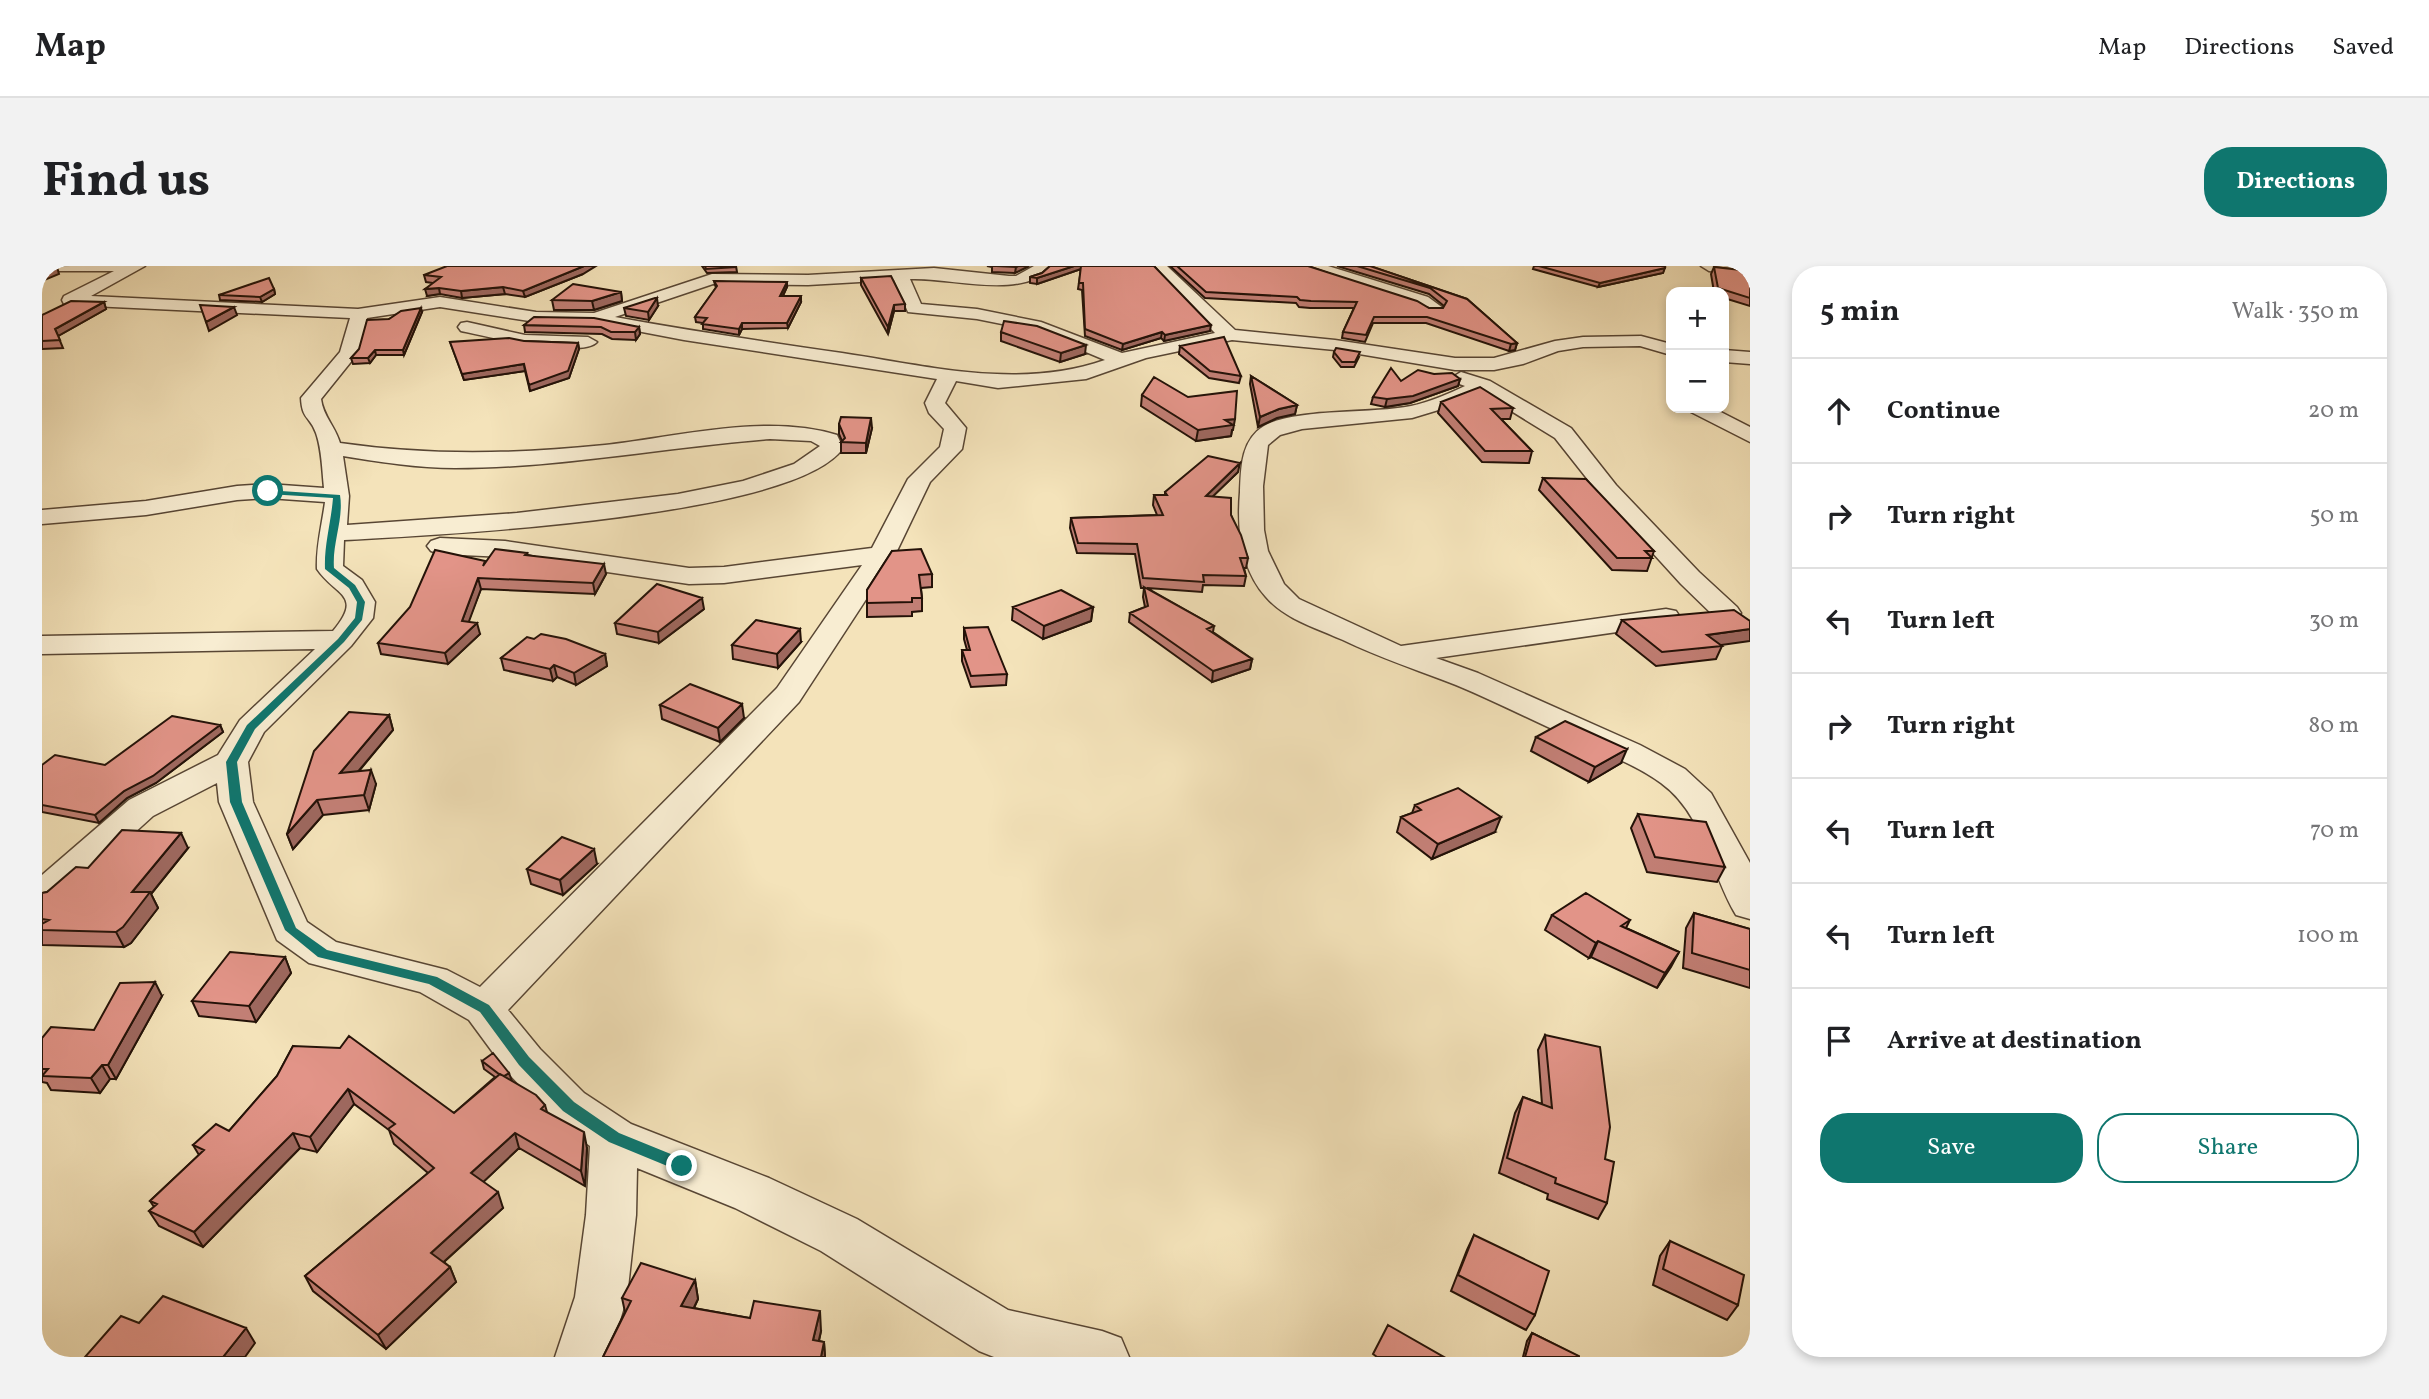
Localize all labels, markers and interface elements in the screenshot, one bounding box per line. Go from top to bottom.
text: Map [35,25,106,71]
text: Map [2098,31,2146,65]
text: Directions [2184,31,2294,65]
text: Saved [2332,31,2394,65]
button: Directions [2204,147,2387,217]
text: Find us [42,148,210,217]
map controls [1666,287,1729,413]
button: + [1666,287,1729,350]
text: 5 min [1820,291,1900,333]
text: Walk · 350 m [2232,296,2359,328]
button: − [1666,350,1729,413]
icon: ahead [1820,392,1858,430]
text: Continue [1887,393,2000,429]
text: 20 m [2308,395,2359,427]
route start [252,475,283,506]
icon: right [1820,497,1858,535]
text: Turn right [1887,498,2015,534]
text: 50 m [2310,500,2359,532]
icon: left [1820,602,1858,640]
text: Turn left [1887,603,1995,639]
text: 30 m [2309,605,2359,637]
icon: right [1820,707,1858,745]
text: Turn right [1887,708,2015,744]
text: 80 m [2309,710,2359,742]
icon: left [1820,812,1858,850]
text: Turn left [1887,813,1995,849]
text: 70 m [2310,815,2359,847]
icon: left [1820,917,1858,955]
text: Turn left [1887,918,1995,954]
text: 100 m [2297,920,2359,952]
icon: arrive [1820,1022,1858,1060]
text: Arrive at destination [1887,1023,2142,1059]
button: Save [1820,1113,2083,1183]
button: Share [2097,1113,2359,1183]
route end [666,1150,697,1181]

